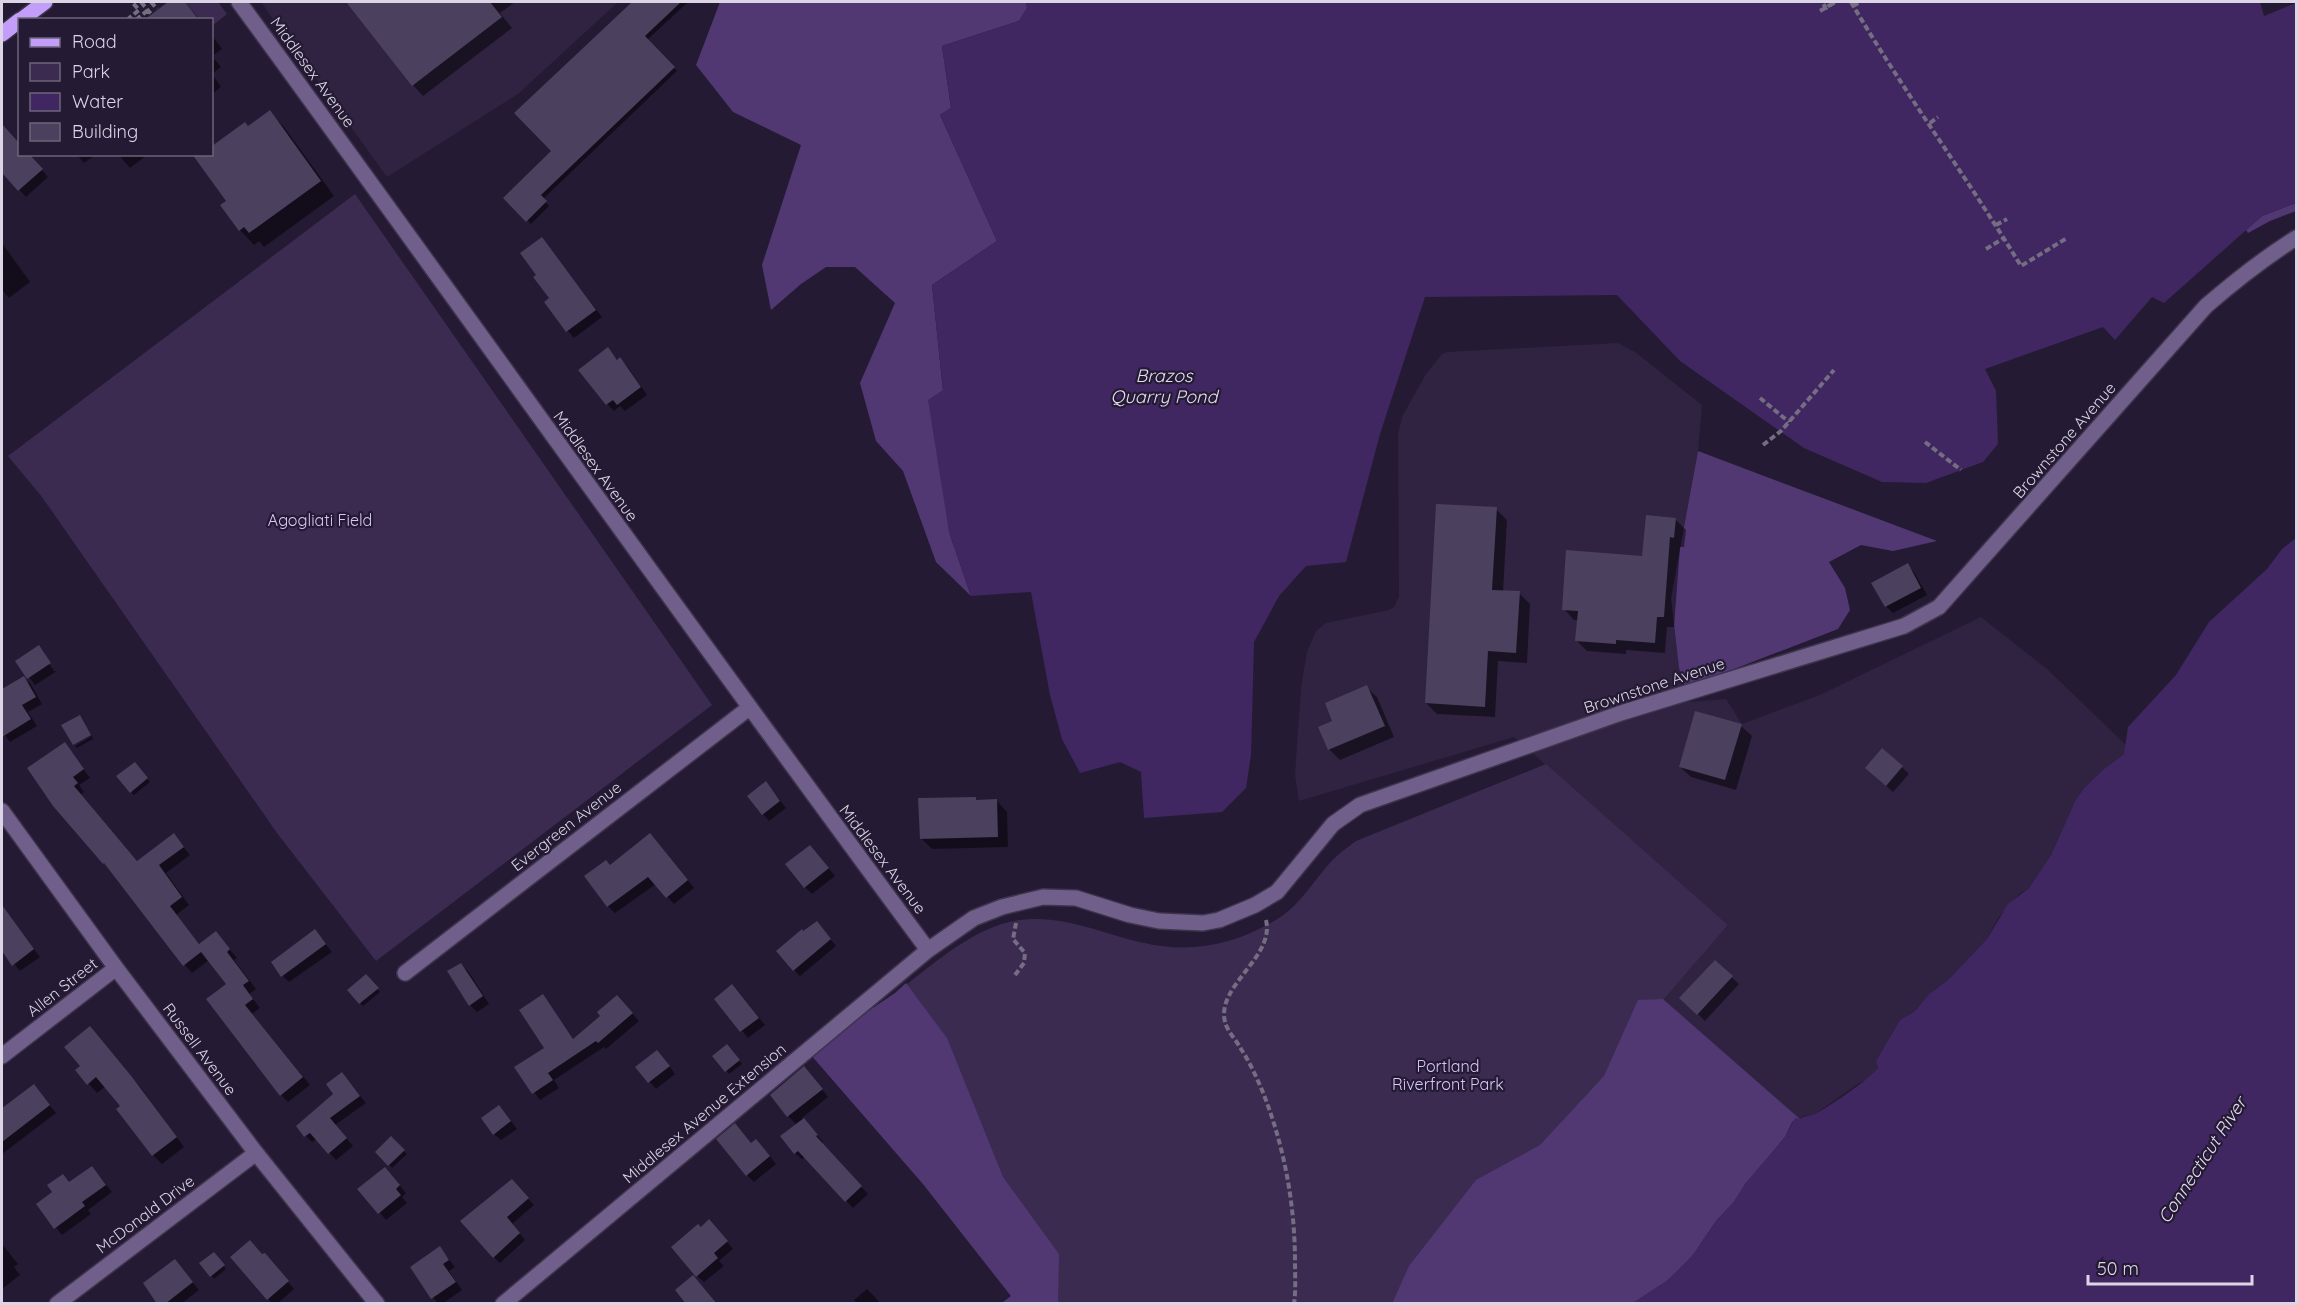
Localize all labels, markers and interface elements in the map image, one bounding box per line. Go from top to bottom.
street label: Middlesex Avenue [266,13,360,131]
legend [18,18,213,156]
text: Road [72,30,117,53]
text: Park [72,60,110,83]
text: Water [72,90,123,113]
text: Building [72,120,138,143]
water label: Brazos Quarry Pond [1111,364,1219,408]
street label: Brownstone Avenue [2008,378,2120,502]
street label: Middlesex Avenue [549,407,643,525]
park label: Agogliati Field [268,510,372,530]
street label: Brownstone Avenue [1581,653,1727,717]
street label: Evergreen Avenue [507,777,625,875]
street label: Middlesex Avenue [835,800,931,918]
street label: Allen Street [23,953,101,1021]
street label: Russell Avenue [159,999,241,1099]
street label: Middlesex Avenue Extension [618,1039,790,1187]
park label: Portland Riverfront Park [1392,1056,1504,1094]
water label: Connecticut River [2153,1091,2253,1227]
street label: McDonald Drive [92,1171,198,1257]
scale bar [2088,1248,2252,1286]
text: 50 m [2097,1257,2139,1280]

